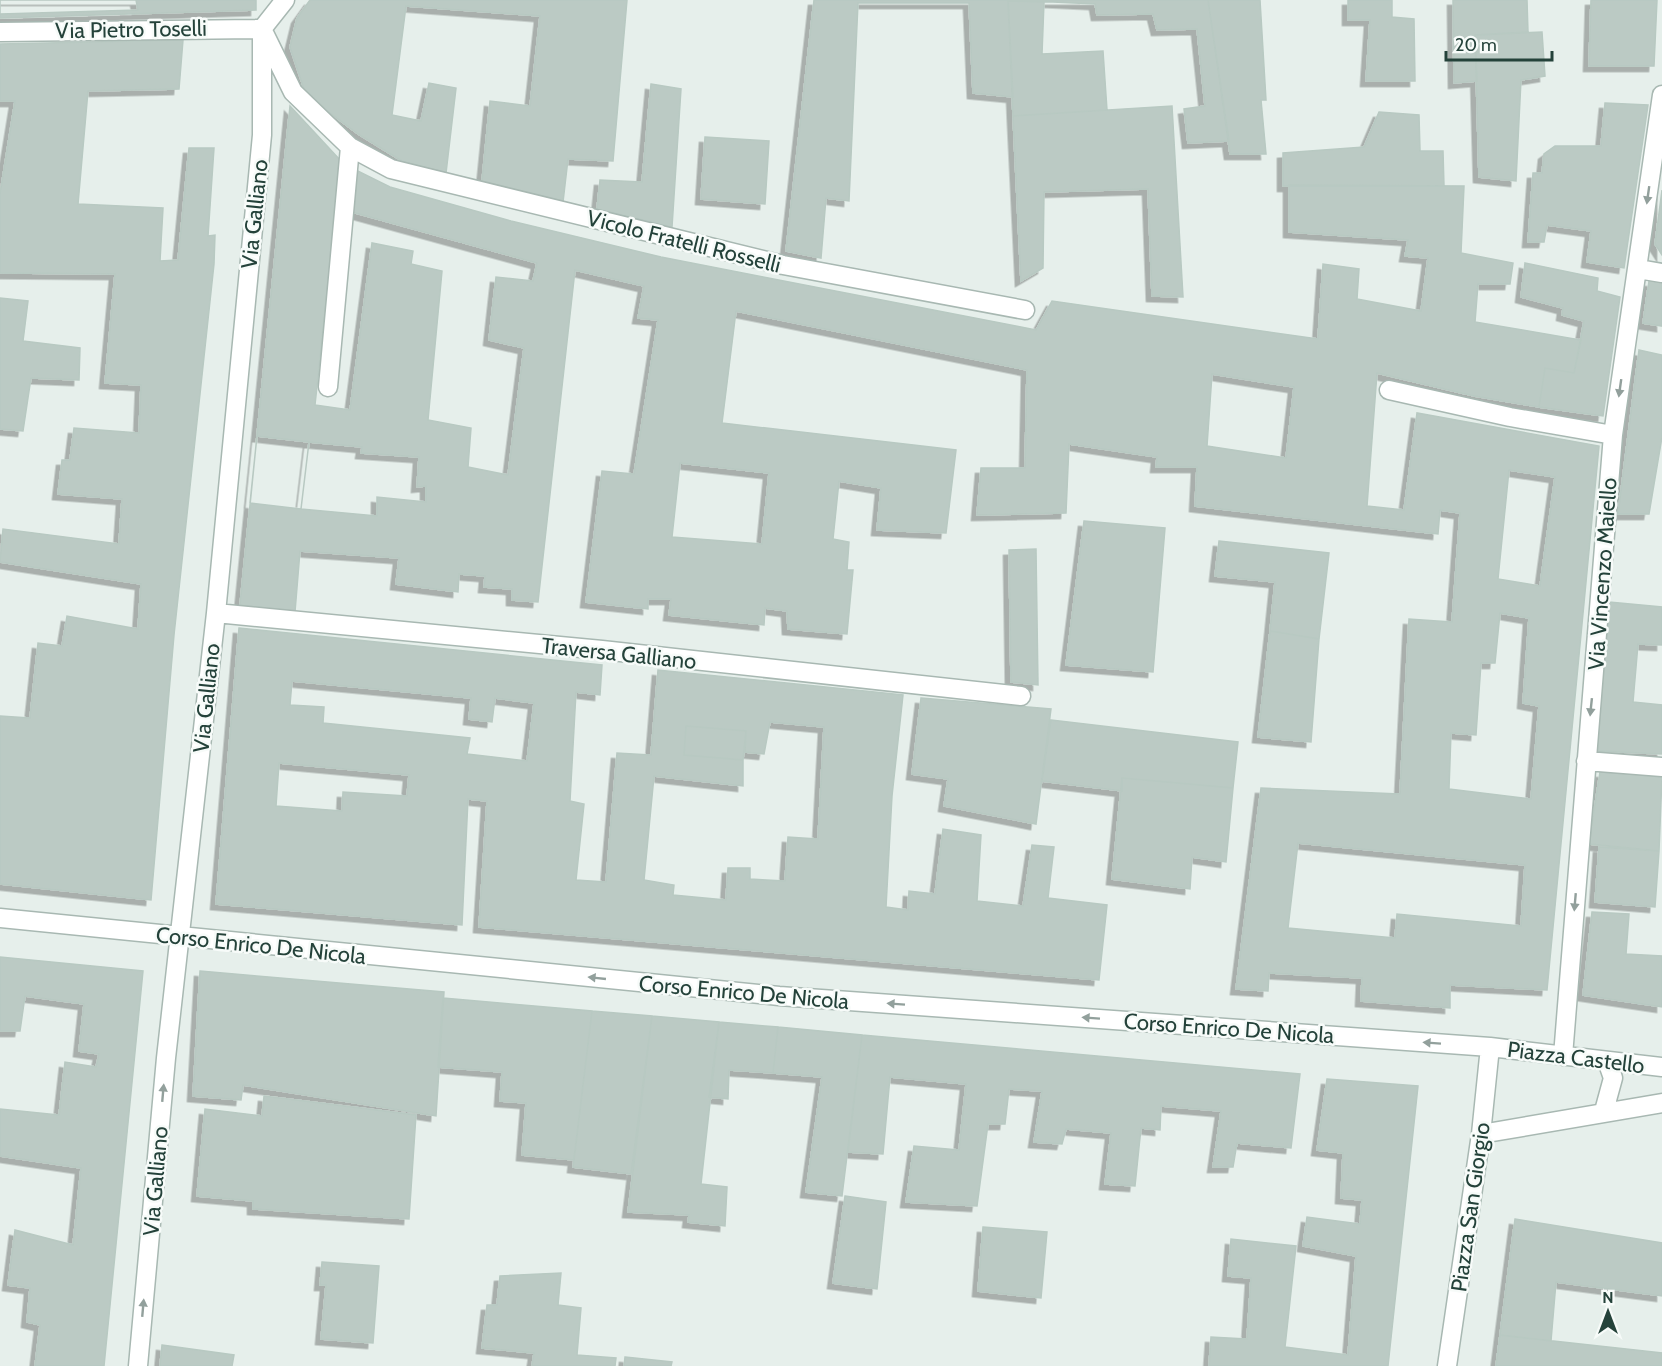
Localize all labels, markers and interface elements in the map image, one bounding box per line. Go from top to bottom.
street label: Via Pietro Toselli [55,15,207,44]
scale bar [1446,24,1552,62]
text: 20 m [1455,34,1497,56]
street label: Via Galliano [235,158,274,270]
one-way arrow [1644,185,1653,204]
street label: Vicolo Fratelli Rosselli [584,204,784,279]
one-way arrow [1615,378,1624,397]
street label: Via Vincenzo Maiello [1582,477,1623,671]
street label: Traversa Galliano [540,632,698,675]
street label: Via Galliano [187,642,226,754]
one-way arrow [1587,698,1596,717]
one-way arrow [1570,892,1580,911]
street label: Corso Enrico De Nicola [155,921,368,970]
street label: Corso Enrico De Nicola [638,970,851,1015]
one-way arrow [588,973,607,983]
one-way arrow [887,1000,906,1009]
street label: Corso Enrico De Nicola [1123,1008,1336,1049]
one-way arrow [1081,1014,1100,1023]
street label: Piazza Castello [1506,1036,1646,1079]
one-way arrow [1422,1038,1441,1047]
one-way arrow [158,1083,168,1102]
street label: Piazza San Giorgio [1445,1121,1496,1294]
street label: Via Galliano [137,1125,174,1237]
north arrow [1578,1282,1638,1342]
text: N [1602,1288,1614,1307]
one-way arrow [138,1298,148,1317]

